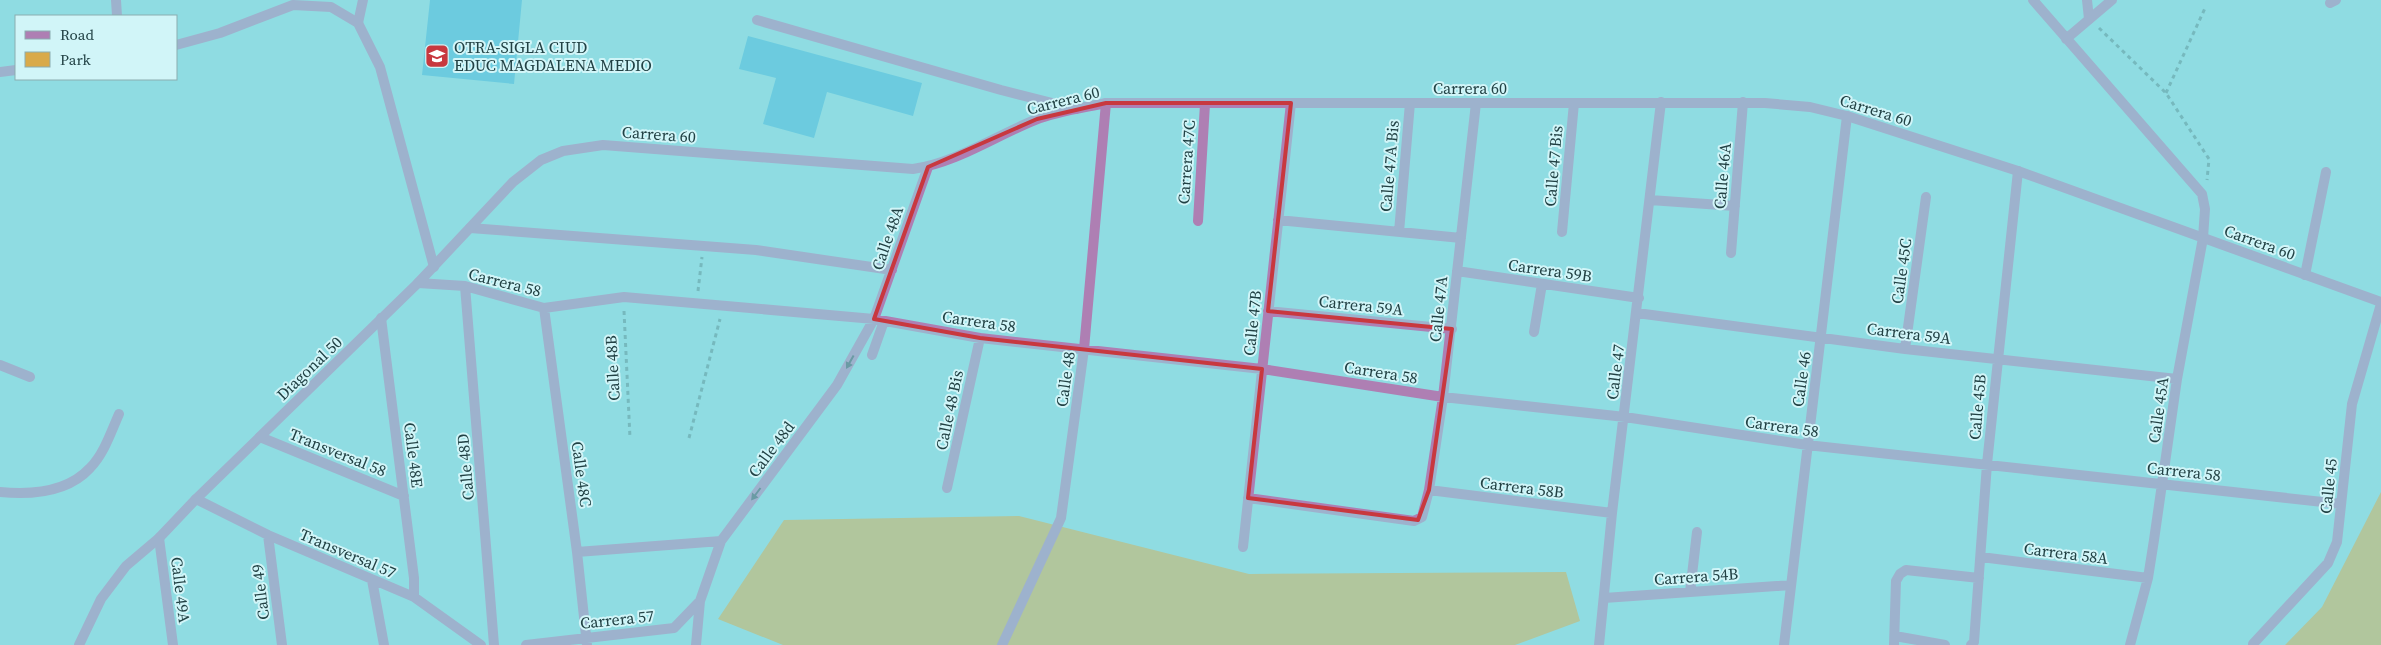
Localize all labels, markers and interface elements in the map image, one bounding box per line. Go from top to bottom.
legend [15,15,178,80]
text: Road [60,24,94,45]
place label: OTRA-SIGLA CIUD EDUC MAGDALENA MEDIO [454,36,652,76]
school or university icon: OTRA-SIGLA CIUD EDUC MAGDALENA MEDIO [424,43,450,69]
text: Park [60,49,92,70]
street label: Carrera 60 [1433,77,1507,99]
street label: Carrera 60 [1024,80,1102,120]
street label: Carrera 60 [1837,89,1915,131]
street label: Carrera 47C [1172,119,1200,205]
street label: Calle 47A Bis [1374,119,1404,213]
street label: Carrera 60 [621,120,697,148]
street label: Calle 47 Bis [1539,125,1567,207]
street label: Calle 46A [1708,142,1736,210]
street label: Calle 48A [866,203,908,273]
street label: Carrera 60 [2221,219,2299,265]
street label: Calle 45C [1886,237,1916,305]
street label: Carrera 59B [1507,253,1593,287]
street label: Carrera 58 [466,262,544,302]
street label: Calle 47A [1424,275,1452,343]
street label: Calle 47B [1238,289,1266,357]
street label: Carrera 59A [1318,290,1405,320]
street label: Carrera 58 [941,305,1017,337]
street label: Carrera 59A [1866,317,1953,349]
street label: Diagonal 50 [271,331,347,405]
street label: Calle 48B [599,335,625,401]
street label: Calle 47 [1601,343,1629,401]
street label: Calle 48 [1050,350,1080,408]
street label: Calle 46 [1786,350,1816,408]
one-way arrow [846,355,855,368]
street label: Carrera 58 [1343,355,1419,389]
street label: Calle 48 Bis [930,368,968,452]
street label: Calle 45B [1963,373,1991,441]
street label: Calle 45A [2142,375,2174,444]
street label: Carrera 58 [1744,410,1820,442]
street label: Calle 48d [743,417,799,481]
street label: Calle 48E [399,421,429,489]
street label: Transversal 58 [286,423,390,481]
street label: Calle 48D [451,433,479,501]
street label: Calle 48C [567,440,597,508]
street label: Carrera 58 [2146,456,2222,486]
street label: Calle 45 [2314,457,2342,515]
street label: Carrera 58B [1479,471,1565,503]
one-way arrow [751,487,761,501]
street label: Transversal 57 [296,523,400,583]
street label: Carrera 58A [2023,537,2110,569]
street label: Calle 49A [166,556,196,625]
street label: Carrera 54B [1653,562,1739,590]
street label: Calle 49 [246,563,274,621]
street label: Carrera 57 [579,604,655,634]

